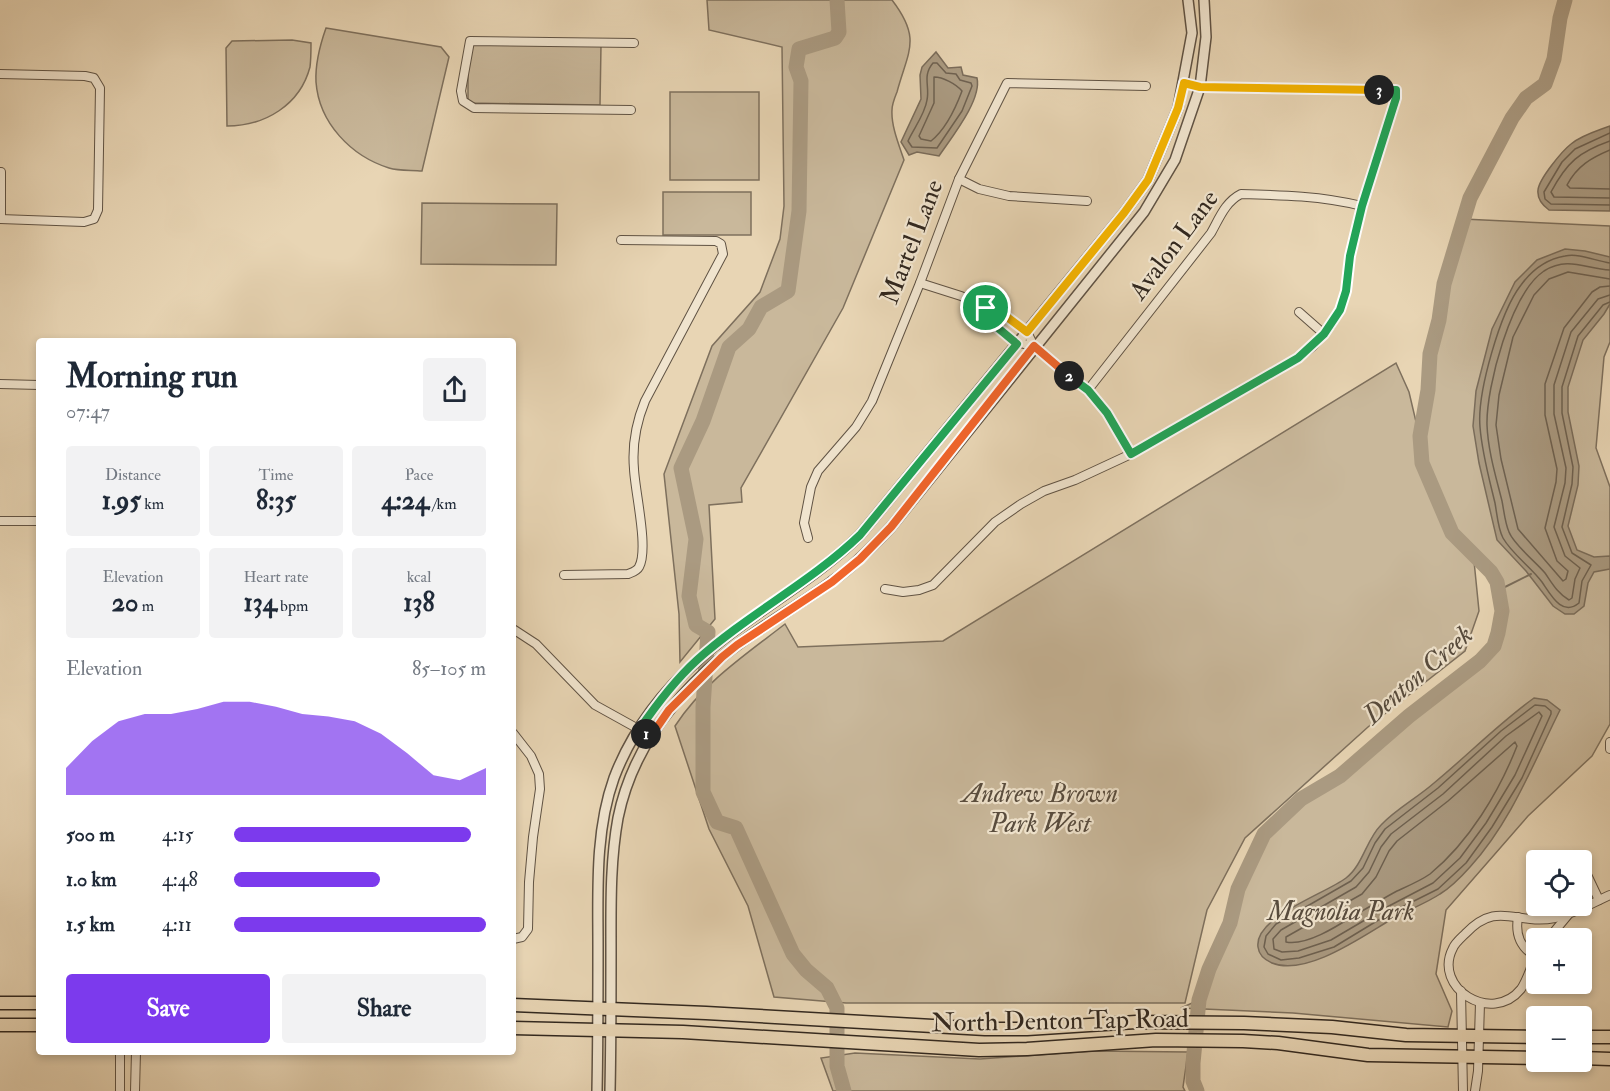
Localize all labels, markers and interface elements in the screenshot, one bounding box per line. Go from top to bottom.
pin: 3 [1364,75,1394,105]
text: 3 [1376,80,1382,100]
street label: Martel Lane [874,175,950,309]
street label: Avalon Lane [1122,184,1226,307]
pin [960,282,1011,333]
icon: arrive [969,291,1002,324]
text: Morning run [66,356,238,397]
button: share [423,358,486,421]
pin: 2 [1054,361,1084,391]
text: 2 [1065,366,1073,386]
text: 07:47 [66,399,110,424]
text: Distance [105,465,161,485]
text: Time [259,465,293,485]
text: Pace [405,465,433,485]
text: 1.95 [102,485,141,517]
text: 8:35 [256,485,296,517]
text: 4:24 [381,485,429,517]
text: km [141,494,164,514]
text: /km [429,494,457,514]
text: Elevation [103,567,163,587]
text: Heart rate [243,567,309,587]
text: kcal [407,567,431,587]
text: 20 [112,587,138,619]
text: 134 [244,587,277,619]
text: 138 [403,587,435,619]
text: m [138,596,154,616]
text: bpm [277,596,308,616]
water label: Denton Creek [1356,618,1480,732]
text: Elevation [66,656,142,681]
text: 85–105 m [412,656,486,681]
pin: 1 [631,719,661,749]
text: 1 [643,724,649,744]
park label: Andrew Brown Park West [959,778,1118,840]
text: 500 m [66,822,115,847]
text: 4:15 [162,822,194,847]
map controls [1526,850,1592,1072]
button: locate [1526,850,1592,916]
text: 1.0 km [66,867,117,892]
text: 4:48 [162,867,198,892]
park label: Magnolia Park [1266,896,1414,928]
text: 1.5 km [66,912,115,937]
text: 4:11 [162,912,192,937]
button: + [1526,928,1592,994]
button: Save [66,974,270,1043]
button: Share [282,974,486,1043]
street label: North Denton Tap Road [931,1003,1189,1040]
button: − [1526,1006,1592,1072]

